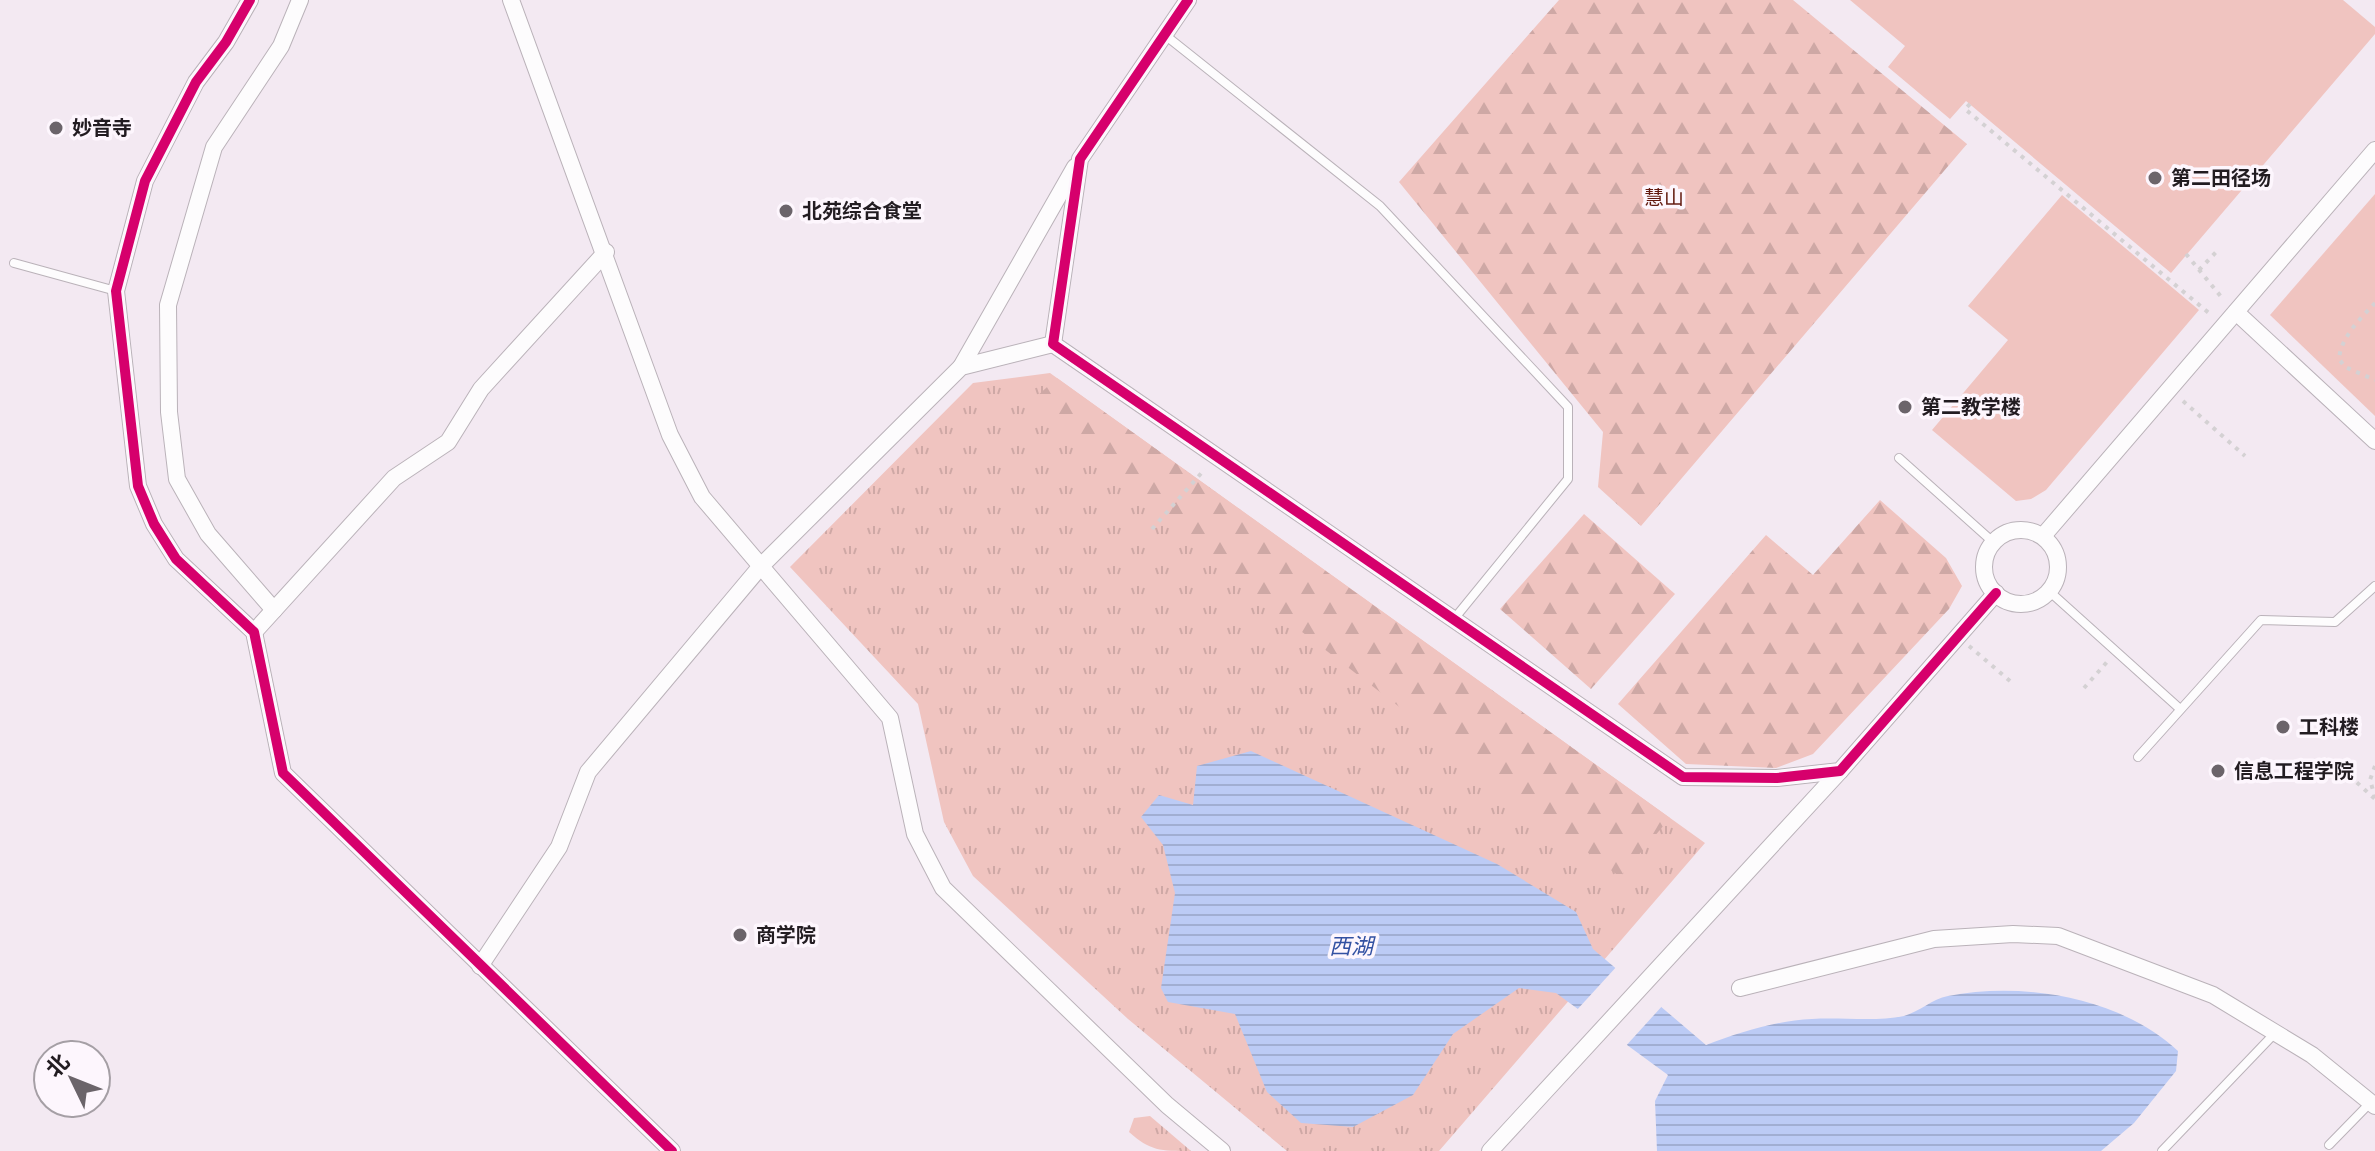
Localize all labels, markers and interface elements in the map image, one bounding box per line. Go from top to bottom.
place label: 妙音寺 [72,114,132,142]
marker: 妙音寺 [47,119,65,137]
place label: 第二田径场 [2171,164,2271,192]
marker: 第二田径场 [2146,169,2164,187]
park label: 慧山 [1644,184,1684,212]
place label: 北苑综合食堂 [802,197,922,225]
marker: 北苑综合食堂 [777,202,795,220]
place label: 第二教学楼 [1921,393,2021,421]
marker: 第二教学楼 [1896,398,1914,416]
place label: 工科楼 [2299,713,2359,741]
marker: 工科楼 [2274,718,2292,736]
place label: 信息工程学院 [2234,757,2354,785]
marker: 信息工程学院 [2209,762,2227,780]
place label: 商学院 [756,921,816,949]
marker: 商学院 [731,926,749,944]
water label: 西湖 [1329,931,1376,962]
north arrow [32,1039,112,1119]
text: 北 [39,1047,77,1084]

